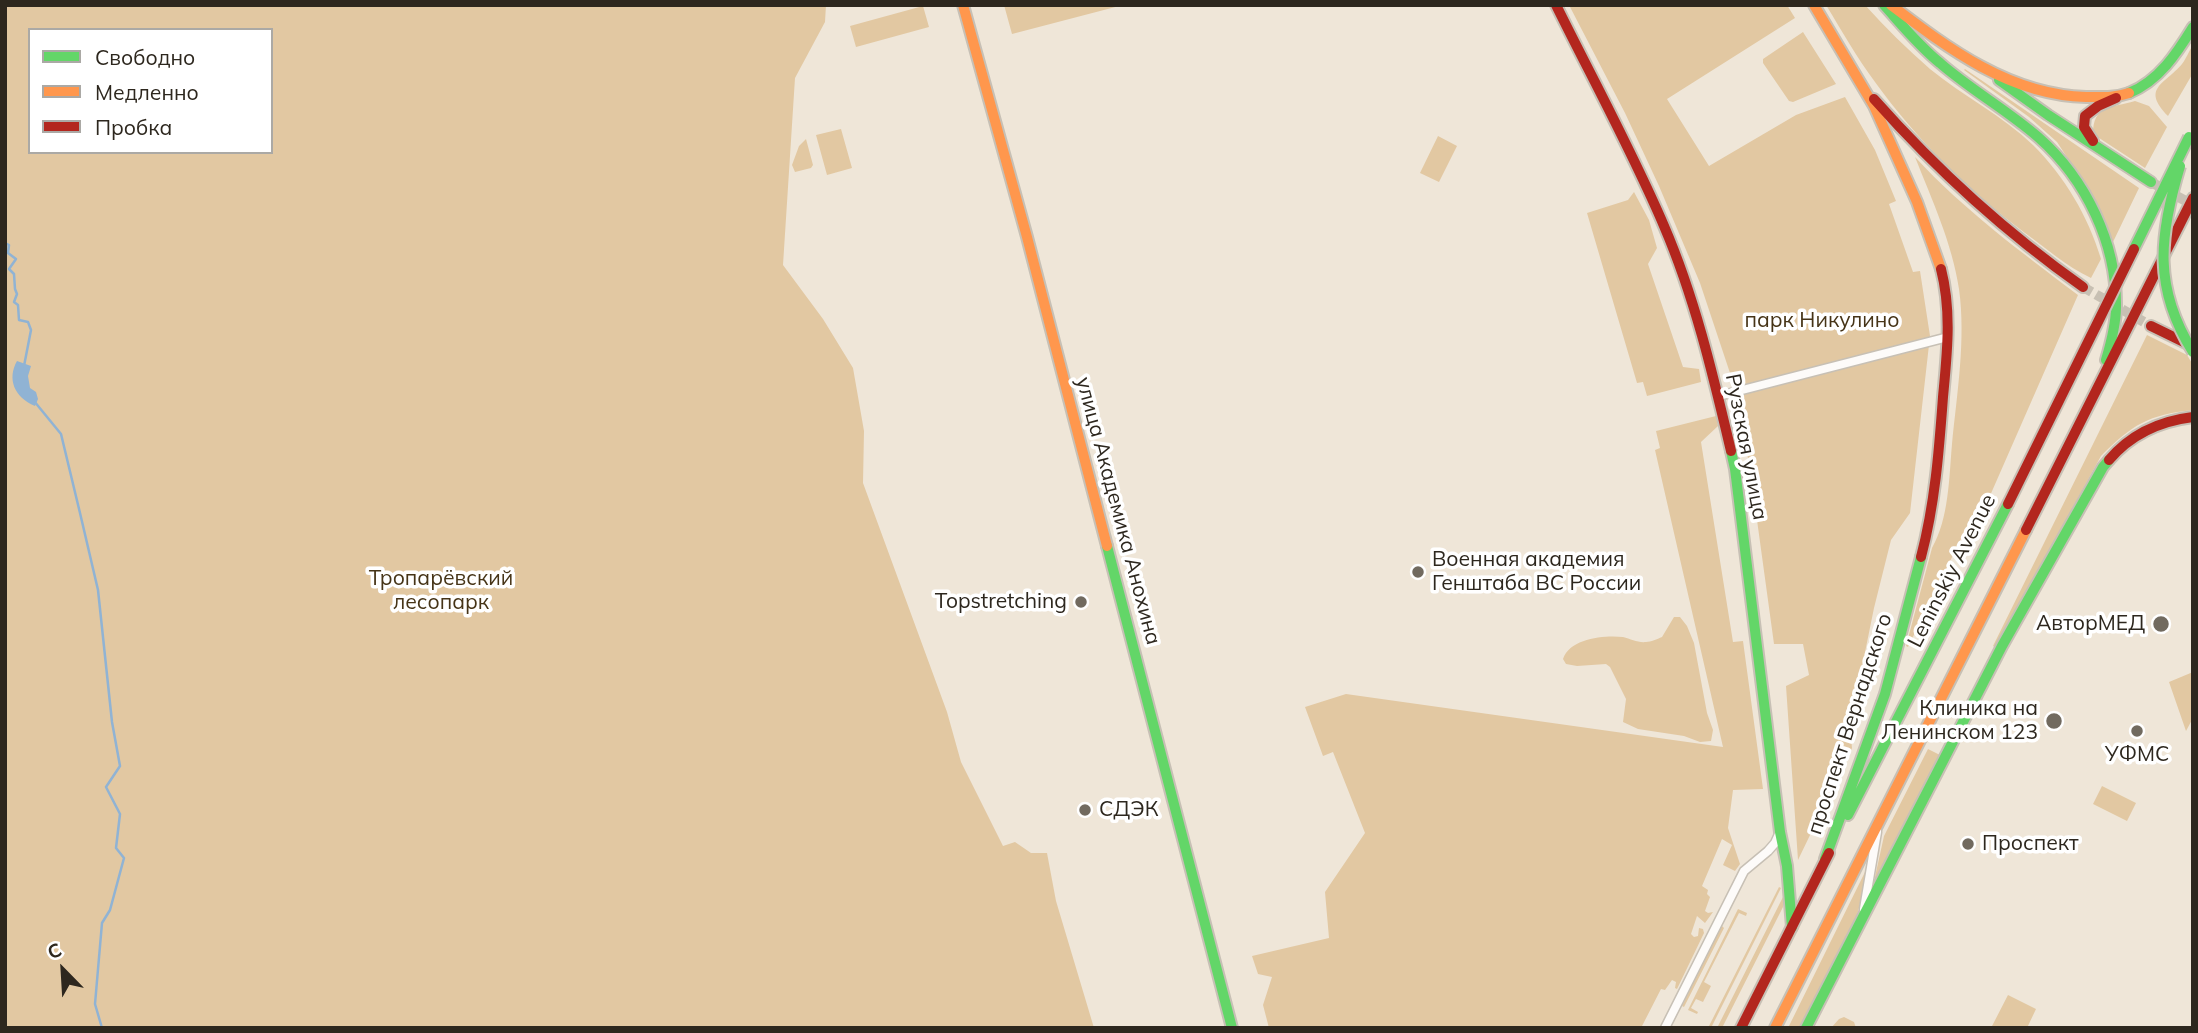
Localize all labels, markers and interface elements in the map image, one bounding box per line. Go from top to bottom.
legend [28,28,273,154]
text: Свободно [95,44,195,70]
text: Медленно [95,79,199,105]
text: Пробка [95,114,172,140]
park label: парк Никулино [1744,308,1900,334]
street label: Рузская улица [1719,372,1773,522]
street label: улица Академика Анохина [1070,374,1166,648]
street label: Leninskiy Avenue [1903,490,2001,652]
place label: Военная академия Генштаба ВС России [1432,547,1641,597]
marker: Военная академия Генштаба ВС России [1410,564,1426,580]
park label: Тропарёвский лесопарк [369,566,513,616]
place label: Topstretching [935,589,1067,615]
marker: Topstretching [1073,594,1089,610]
street label: проспект Вернадского [1802,610,1898,838]
place label: АвторМЕД [2036,611,2145,637]
marker: АвторМЕД [2151,614,2171,634]
place label: Клиника на Ленинском 123 [1881,696,2038,746]
marker: Клиника на Ленинском 123 [2044,711,2064,731]
marker: УФМС [2129,723,2145,739]
place label: УФМС [2105,742,2169,768]
place label: СДЭК [1099,797,1158,823]
marker: СДЭК [1077,802,1093,818]
place label: Проспект [1982,831,2079,857]
marker: Проспект [1960,836,1976,852]
north arrow [28,935,98,1005]
text: С [44,937,65,964]

